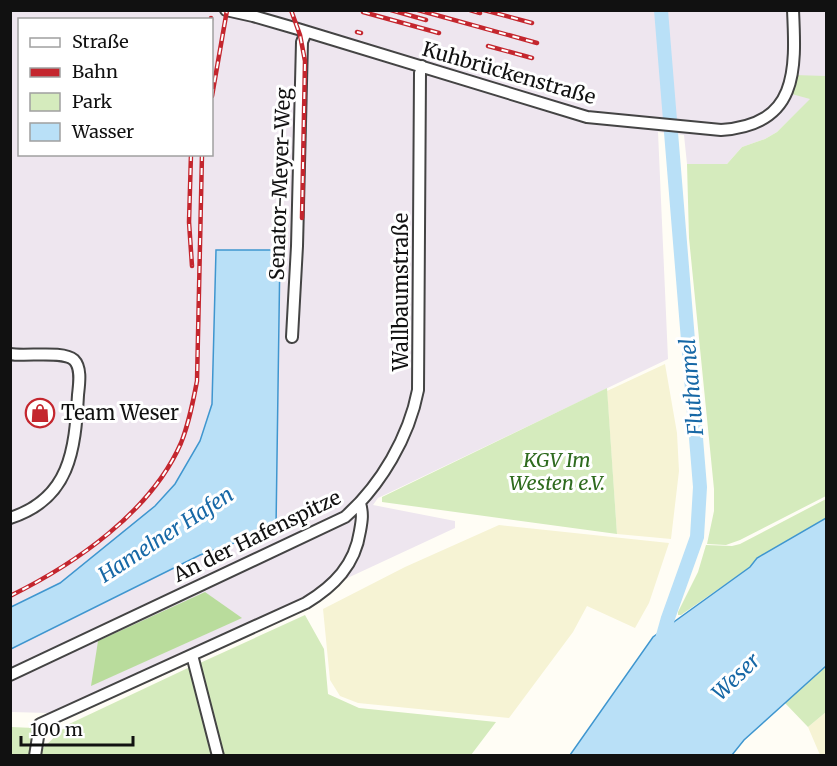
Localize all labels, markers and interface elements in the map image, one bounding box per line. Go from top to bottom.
legend [18,18,213,156]
text: Straße [72,30,129,53]
street label: Kuhbrückenstraße [420,36,599,109]
text: Bahn [72,60,118,83]
street label: Senator-Meyer-Weg [264,87,295,281]
text: Park [72,90,113,113]
text: Wasser [71,120,134,143]
street label: Wallbaumstraße [388,213,413,372]
water label: Fluthamel [674,337,709,438]
shop icon: Team Weser [24,397,56,429]
place label: Team Weser [61,400,179,425]
park label: KGV Im Westen e.V. [509,447,605,495]
water label: Hamelner Hafen [92,481,238,589]
street label: An der Hafenspitze [168,484,345,587]
water label: Weser [706,647,766,706]
scale bar [21,709,134,747]
text: 100 m [30,718,83,741]

